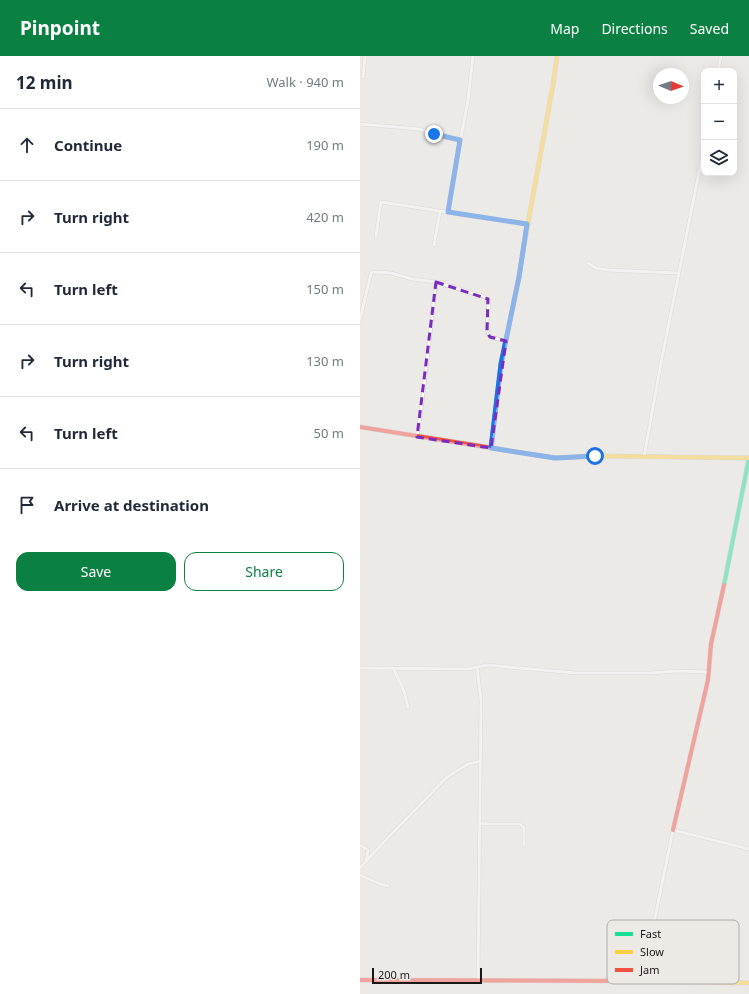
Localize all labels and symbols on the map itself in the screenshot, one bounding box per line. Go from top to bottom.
north arrow [653,68,689,104]
route end [425,125,443,143]
route start [586,447,604,465]
legend [607,920,739,984]
text: Fast [640,926,661,941]
text: Slow [640,944,664,959]
text: Jam [639,962,659,977]
scale bar [372,966,482,985]

